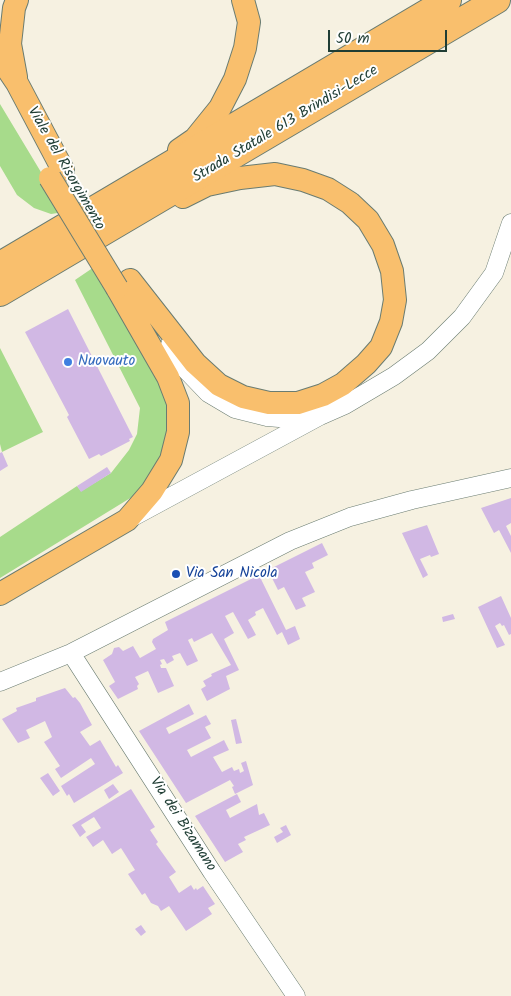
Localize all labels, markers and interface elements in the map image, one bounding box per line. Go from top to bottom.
scale bar [331,20,450,52]
text: 50 m [336,27,370,51]
street label: Strada Statale 613 Brindisi-Lecce [190,62,382,188]
street label: Viale del Risorgimento [22,104,108,234]
place label: Nuovauto [78,353,135,371]
marker: Nuovauto [62,356,74,368]
place label: Via San Nicola [186,565,278,583]
marker: Via San Nicola [170,568,182,580]
street label: Via dei Bizamano [145,774,219,876]

